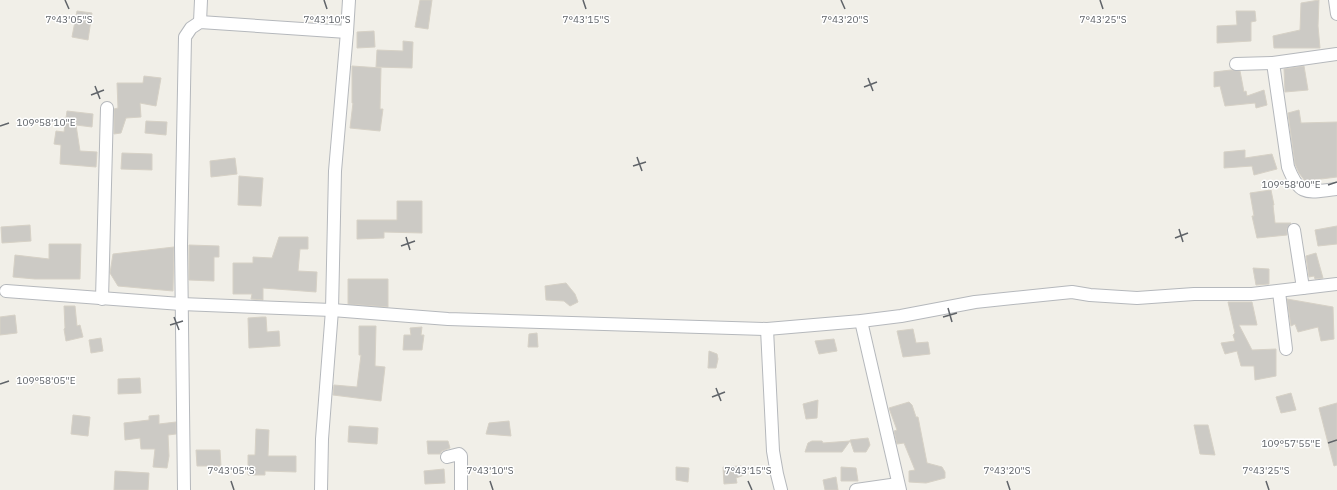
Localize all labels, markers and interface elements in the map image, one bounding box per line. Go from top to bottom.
text: 7°43'05"S [45,13,93,26]
text: 7°43'10"S [303,13,351,26]
text: 7°43'15"S [562,13,610,26]
text: 7°43'20"S [821,13,869,26]
text: 7°43'25"S [1079,13,1127,26]
text: 109°58'10"E [16,116,76,129]
text: 109°58'00"E [1261,178,1321,191]
text: 109°58'05"E [16,374,76,387]
text: 109°57'55"E [1261,437,1321,450]
text: 7°43'05"S [207,464,255,477]
text: 7°43'10"S [466,464,514,477]
text: 7°43'15"S [724,464,772,477]
text: 7°43'20"S [983,464,1031,477]
text: 7°43'25"S [1242,464,1290,477]

